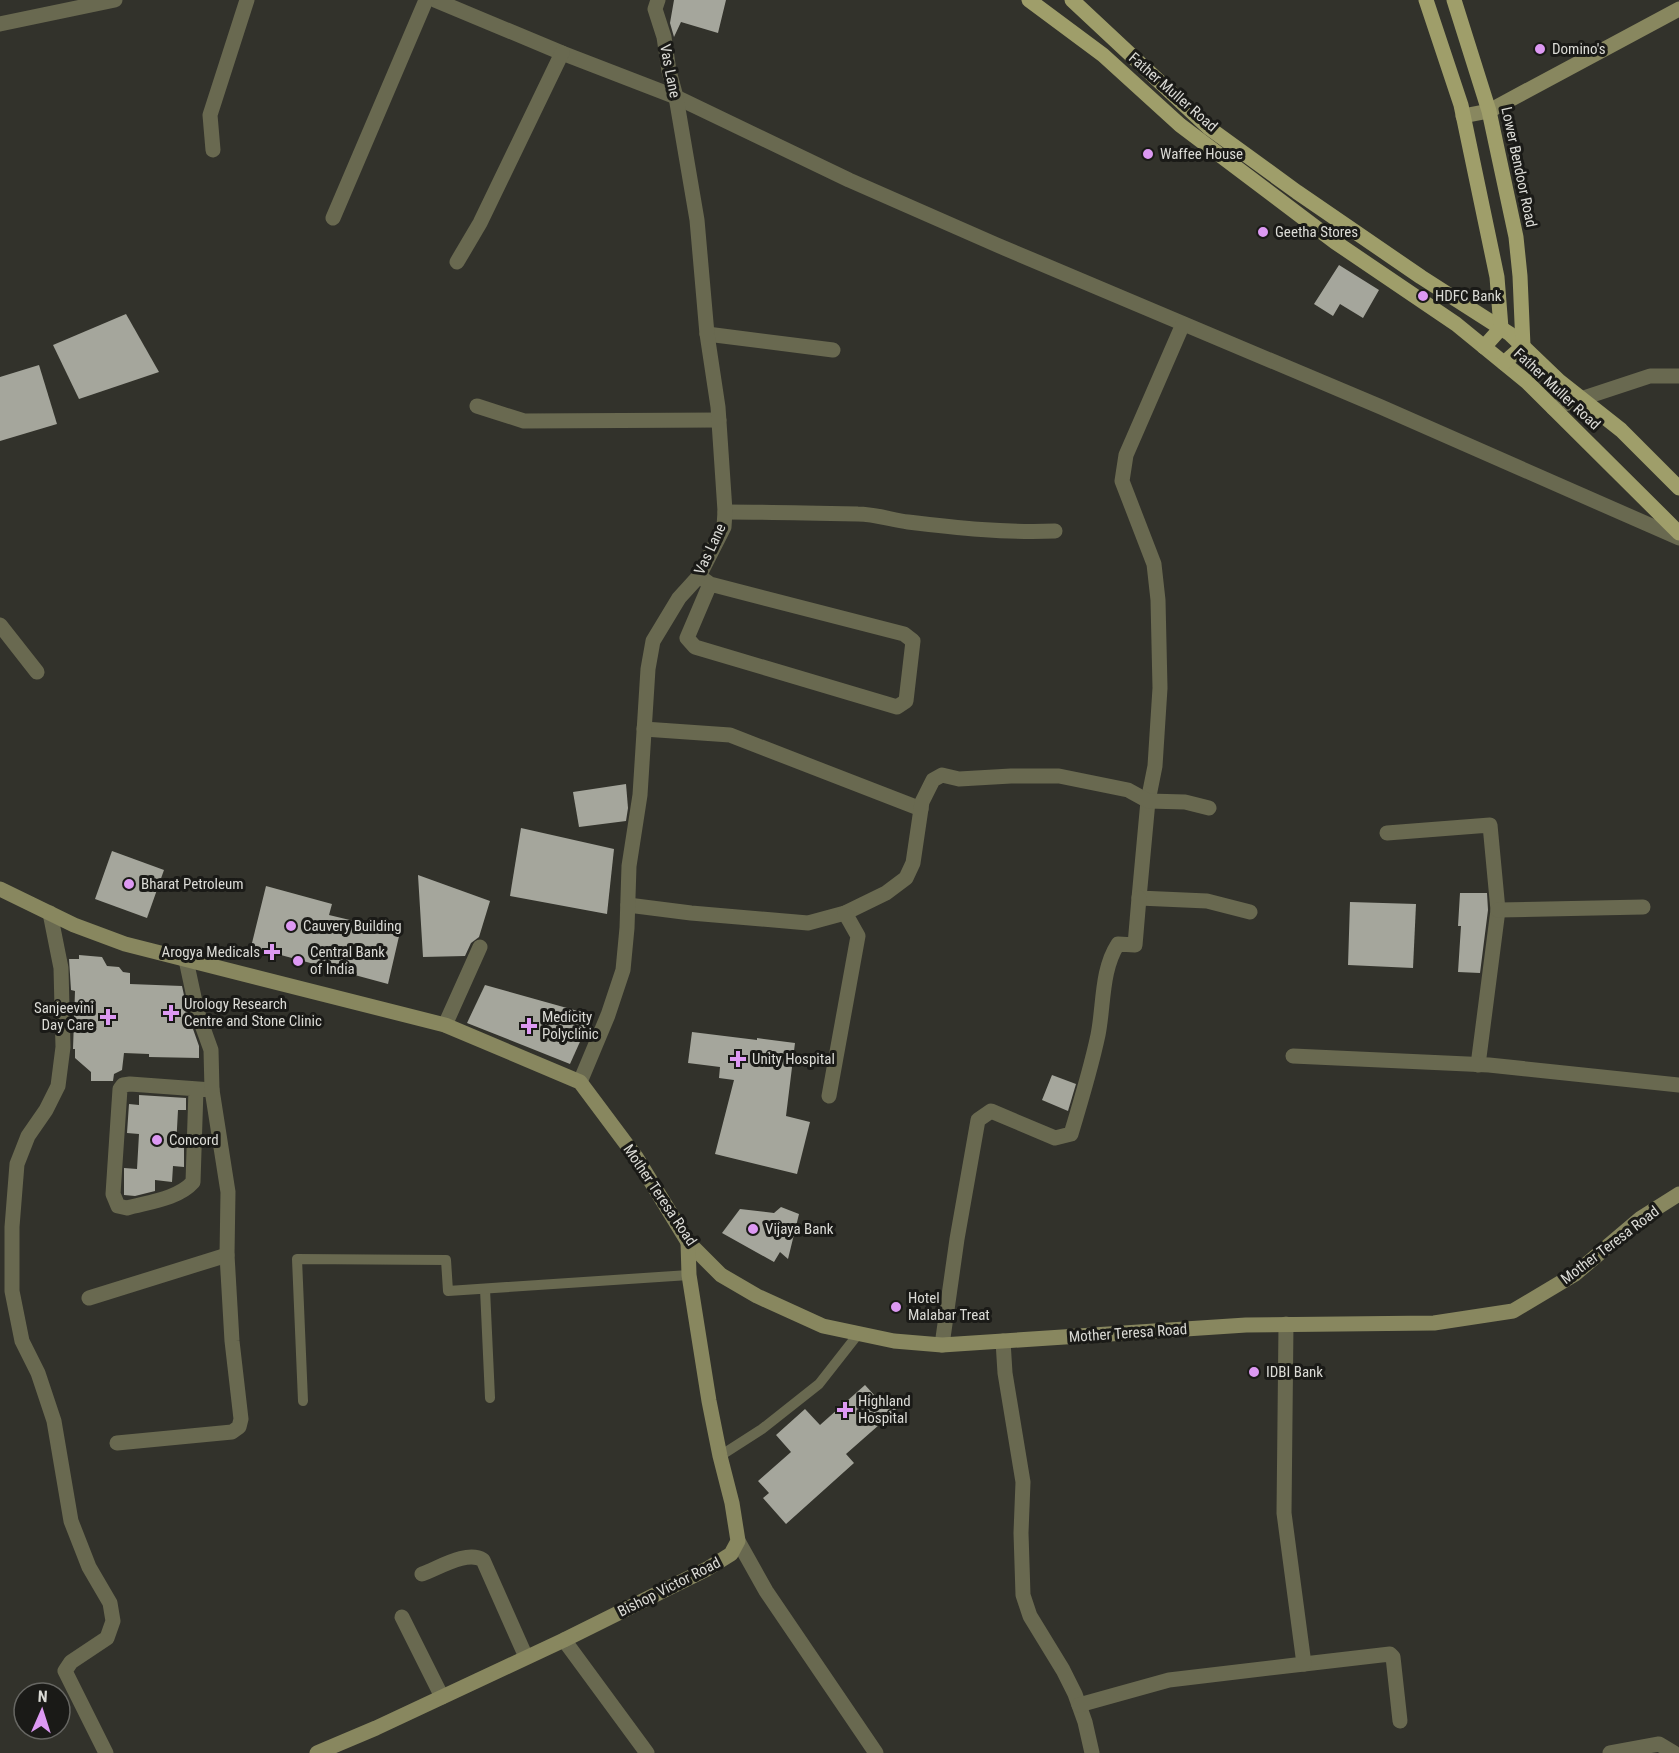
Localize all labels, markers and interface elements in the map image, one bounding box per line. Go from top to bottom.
place label: Domino's [1552,40,1606,58]
marker: Domino's [1533,42,1547,56]
street label: Vas Lane [656,43,684,99]
street label: Father Muller Road [1125,49,1221,135]
street label: Lower Bendoor Road [1497,105,1541,229]
place label: Waffee House [1160,145,1243,163]
marker: Waffee House [1141,147,1155,161]
place label: Geetha Stores [1275,223,1358,241]
marker: Geetha Stores [1256,225,1270,239]
place label: HDFC Bank [1435,287,1502,305]
marker: HDFC Bank [1416,289,1430,303]
street label: Father Muller Road [1510,344,1604,434]
street label: Vas Lane [690,521,730,577]
place label: Bharat Petroleum [141,875,244,893]
marker: Bharat Petroleum [122,877,136,891]
place label: Cauvery Building [303,917,402,935]
marker: Cauvery Building [284,919,298,933]
place label: Arogya Medicals [162,943,260,961]
place label: Central Bank of India [310,943,385,978]
marker: Arogya Medicals [265,945,279,959]
marker: Central Bank of India [291,954,305,968]
place label: Urology Research Centre and Stone Clinic [184,995,322,1030]
place label: Sanjeevini Day Care [34,999,94,1034]
marker: Urology Research Centre and Stone Clinic [162,1004,180,1022]
marker: Sanjeevini Day Care [99,1008,117,1026]
place label: Medicity Polyclinic [542,1008,599,1043]
marker: Medicity Polyclinic [520,1017,538,1035]
marker: Unity Hospital [729,1050,747,1068]
place label: Unity Hospital [752,1050,835,1068]
place label: Concord [169,1131,219,1149]
marker: Concord [150,1133,164,1147]
street label: Mother Teresa Road [619,1141,701,1249]
street label: Mother Teresa Road [1557,1202,1663,1288]
place label: Vijaya Bank [765,1220,834,1238]
marker: Vijaya Bank [746,1222,760,1236]
place label: Hotel Malabar Treat [908,1289,990,1324]
marker: Hotel Malabar Treat [889,1300,903,1314]
street label: Mother Teresa Road [1068,1320,1188,1346]
place label: IDBI Bank [1266,1363,1323,1381]
marker: IDBI Bank [1247,1365,1261,1379]
place label: Highland Hospital [858,1392,911,1427]
marker: Highland Hospital [836,1401,854,1419]
street label: Bishop Victor Road [615,1553,723,1621]
north arrow [12,1681,72,1741]
text: N [37,1687,48,1706]

